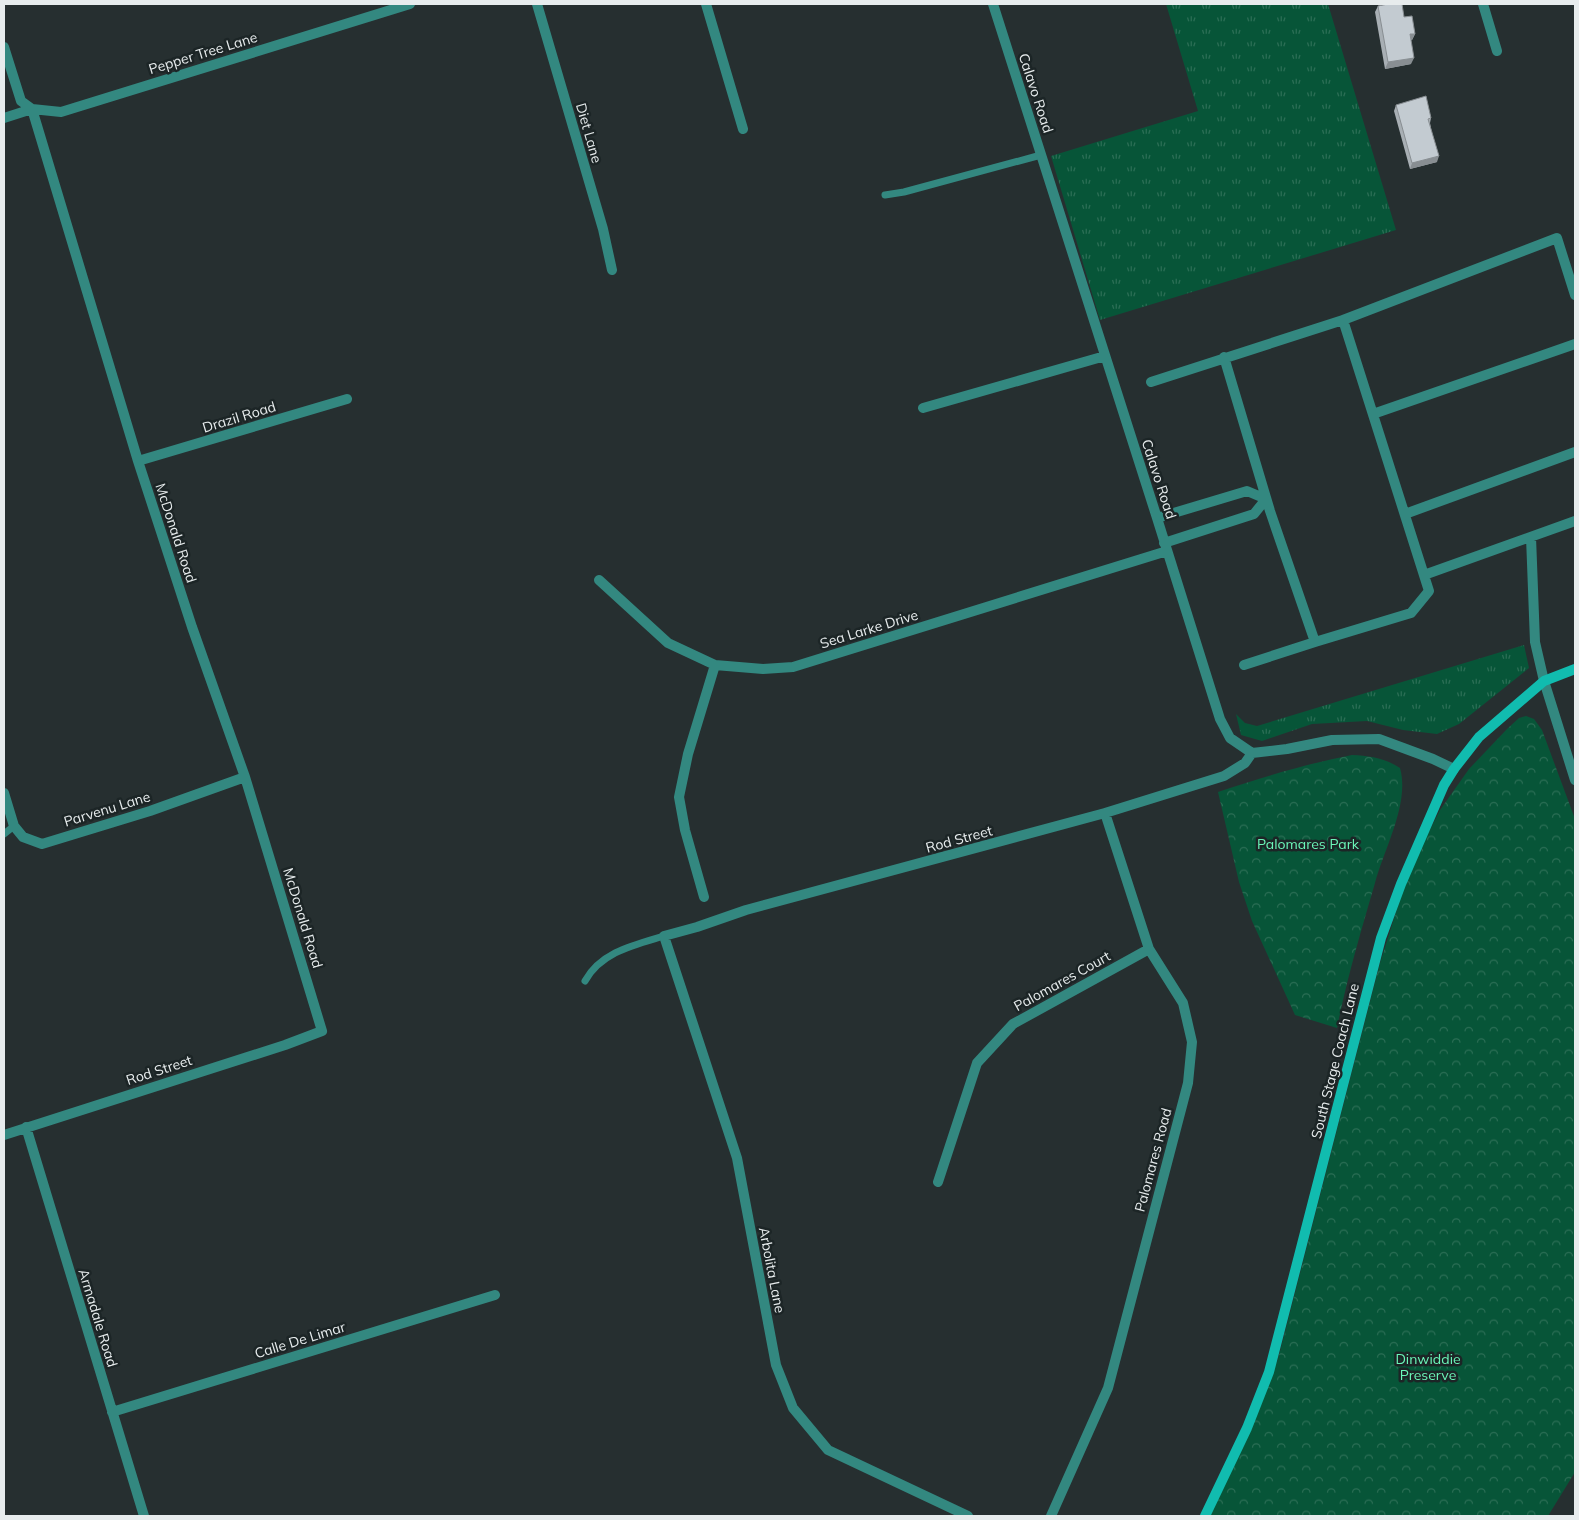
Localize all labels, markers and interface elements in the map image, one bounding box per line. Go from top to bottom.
street label: Pepper Tree Lane [146,28,260,78]
street label: Calavo Road [1015,51,1057,135]
street label: Diet Lane [572,101,606,165]
street label: Drazil Road [200,397,278,437]
street label: Calavo Road [1138,437,1180,521]
street label: McDonald Road [151,481,201,585]
street label: Sea Larke Drive [818,606,920,652]
street label: Parvenu Lane [62,787,152,831]
street label: Rod Street [924,821,994,857]
park label: Palomares Park [1257,835,1360,853]
street label: McDonald Road [279,866,327,970]
street label: Palomares Court [1010,947,1114,1015]
street label: South Stage Coach Lane [1307,981,1363,1141]
street label: Rod Street [124,1051,194,1089]
street label: Palomares Road [1130,1106,1176,1214]
street label: Arbolita Lane [755,1225,789,1315]
street label: Armadale Road [75,1267,121,1369]
street label: Calle De Limar [252,1317,349,1362]
park label: Dinwiddie Preserve [1395,1350,1461,1384]

